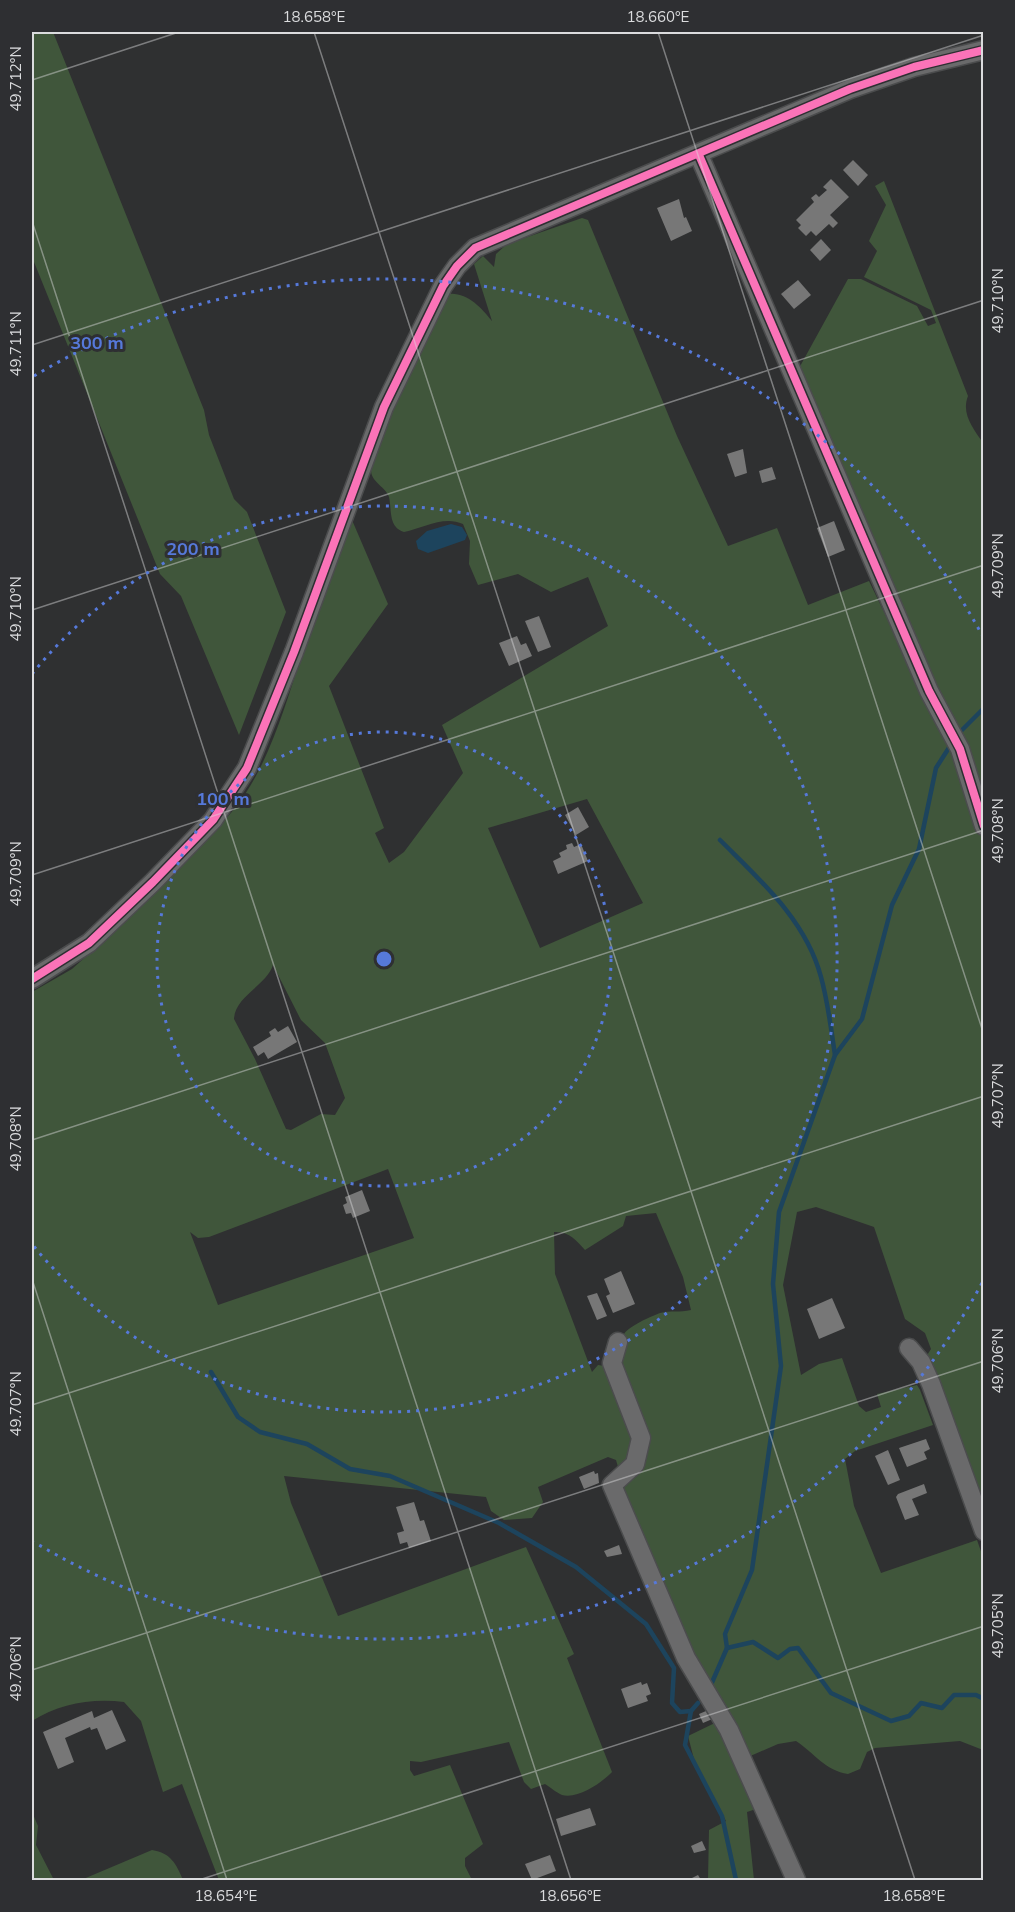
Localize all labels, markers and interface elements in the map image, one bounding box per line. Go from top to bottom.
text: 18.658°E [283,7,346,26]
text: 18.660°E [627,7,690,26]
text: 49.712°N [6,46,25,112]
text: 49.710°N [988,268,1007,334]
text: 49.711°N [6,311,25,377]
text: 300 m [70,331,124,354]
text: 49.709°N [988,533,1007,599]
text: 200 m [166,537,220,560]
text: 49.710°N [6,576,25,642]
text: 100 m [196,787,250,810]
text: 49.708°N [988,798,1007,864]
text: 49.709°N [6,841,25,907]
centre of rings [374,949,394,969]
text: 49.707°N [988,1063,1007,1129]
text: 49.708°N [6,1106,25,1172]
text: 49.706°N [988,1328,1007,1394]
text: 49.707°N [6,1371,25,1437]
text: 49.705°N [988,1593,1007,1659]
text: 49.706°N [6,1636,25,1702]
text: 18.654°E [195,1886,258,1905]
text: 18.656°E [539,1886,602,1905]
text: 18.658°E [883,1886,946,1905]

